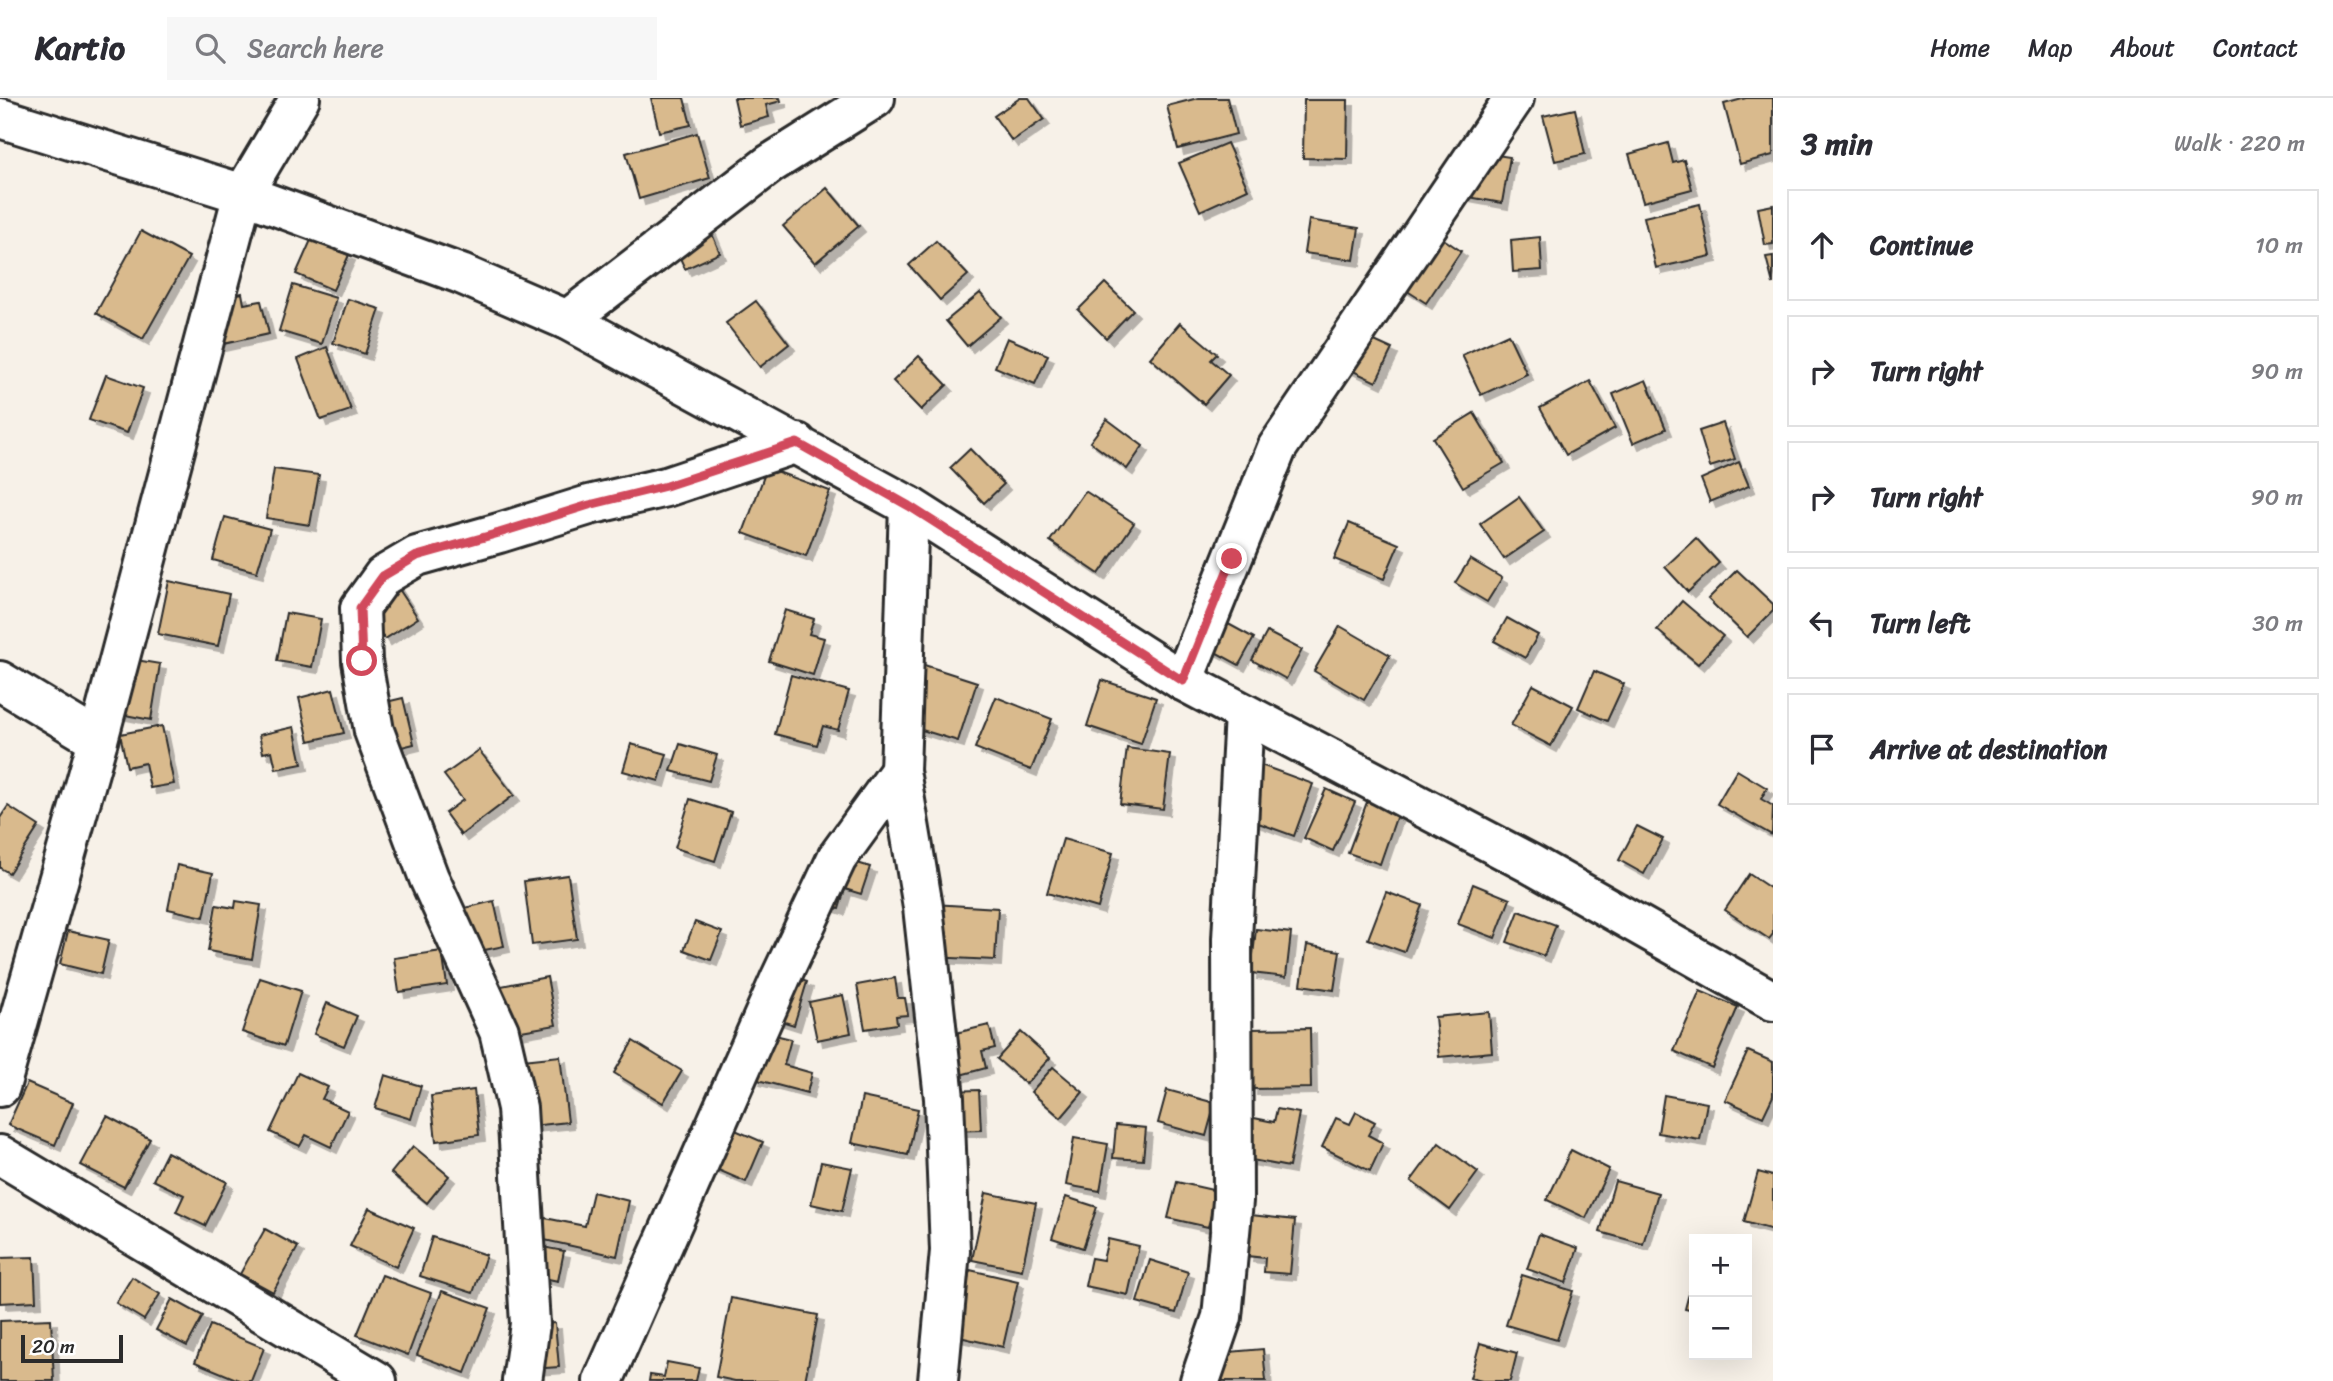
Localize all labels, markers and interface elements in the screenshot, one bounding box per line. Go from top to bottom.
search box [167,17,657,80]
text: Kartio [35,19,125,77]
text: Search here [247,25,384,71]
text: Home [1930,27,1990,69]
text: Map [2028,27,2072,69]
text: About [2110,27,2175,69]
text: Contact [2213,27,2298,69]
icon: search [191,29,229,67]
text: 3 min [1801,117,1873,171]
text: Walk · 220 m [2174,123,2305,164]
text: Continue [1870,222,1973,268]
text: 10 m [2255,225,2303,266]
icon: ahead [1803,226,1841,264]
text: Turn right [1870,348,1983,394]
text: 90 m [2251,351,2303,392]
icon: right [1803,352,1841,390]
text: Turn right [1870,474,1983,520]
text: 90 m [2251,477,2303,518]
icon: right [1803,478,1841,516]
route end [1216,543,1247,574]
text: Turn left [1870,600,1970,646]
text: 30 m [2252,603,2303,644]
icon: left [1803,604,1841,642]
route start [346,645,377,676]
text: Arrive at destination [1870,726,2107,772]
icon: arrive [1803,730,1841,768]
map controls [1689,1234,1752,1360]
button: + [1689,1234,1752,1297]
button: − [1689,1297,1752,1360]
text: 20 m [32,1330,75,1363]
scale bar [21,1332,122,1364]

